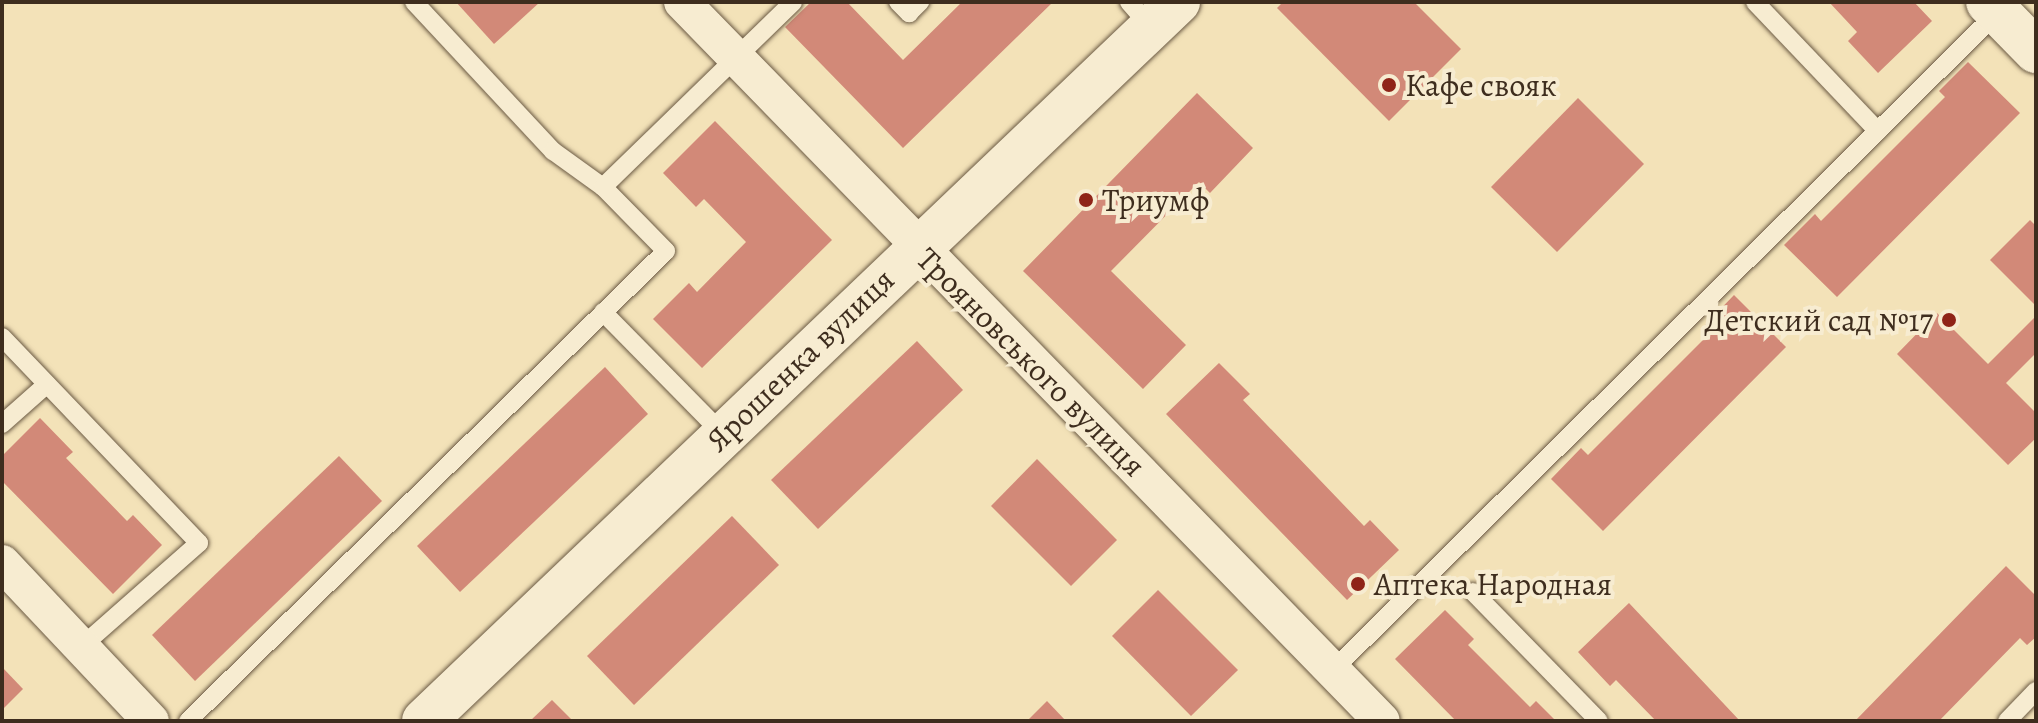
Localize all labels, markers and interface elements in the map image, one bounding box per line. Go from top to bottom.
place label: Кафе свояк [1405,66,1557,104]
marker: Кафе свояк [1380,76,1398,94]
place label: Триумф [1102,181,1209,219]
marker: Триумф [1077,191,1095,209]
street label: Трояновського вулиця [909,240,1153,484]
street label: Ярошенка вулиця [698,261,902,459]
place label: Детский сад №17 [1704,301,1933,339]
marker: Детский сад №17 [1940,311,1958,329]
place label: Аптека Народная [1374,565,1612,603]
marker: Аптека Народная [1349,575,1367,593]

